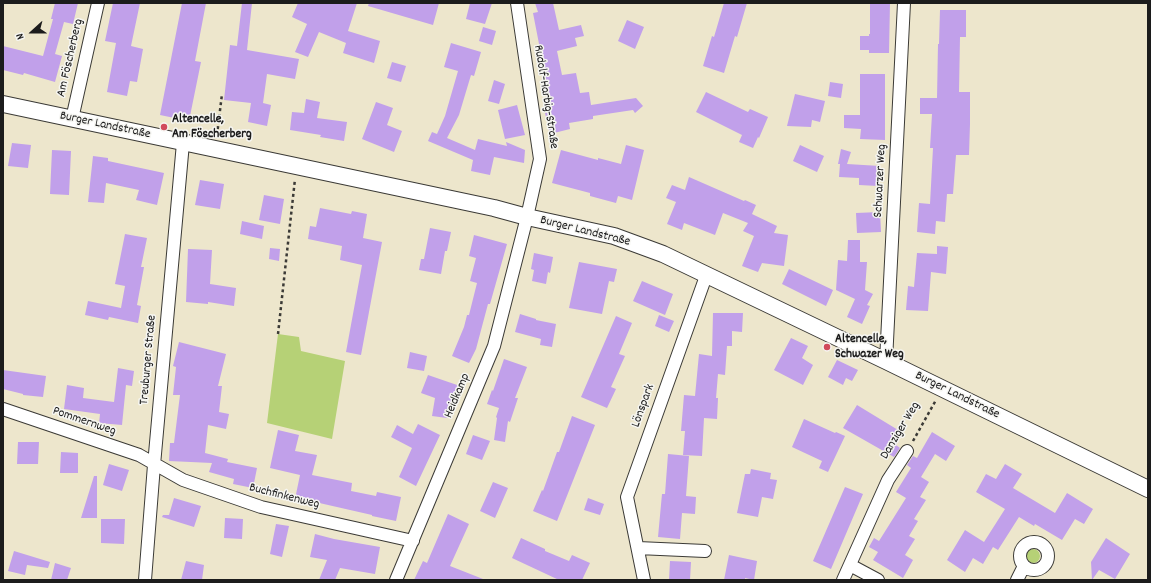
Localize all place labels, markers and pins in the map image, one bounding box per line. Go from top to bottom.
place label: Altencelle, Am Föscherberg [172,112,252,143]
marker: Altencelle, Am Föscherberg [159,122,169,132]
place label: Altencelle, Schwazer Weg [835,332,904,363]
marker: Altencelle, Schwazer Weg [822,342,832,352]

